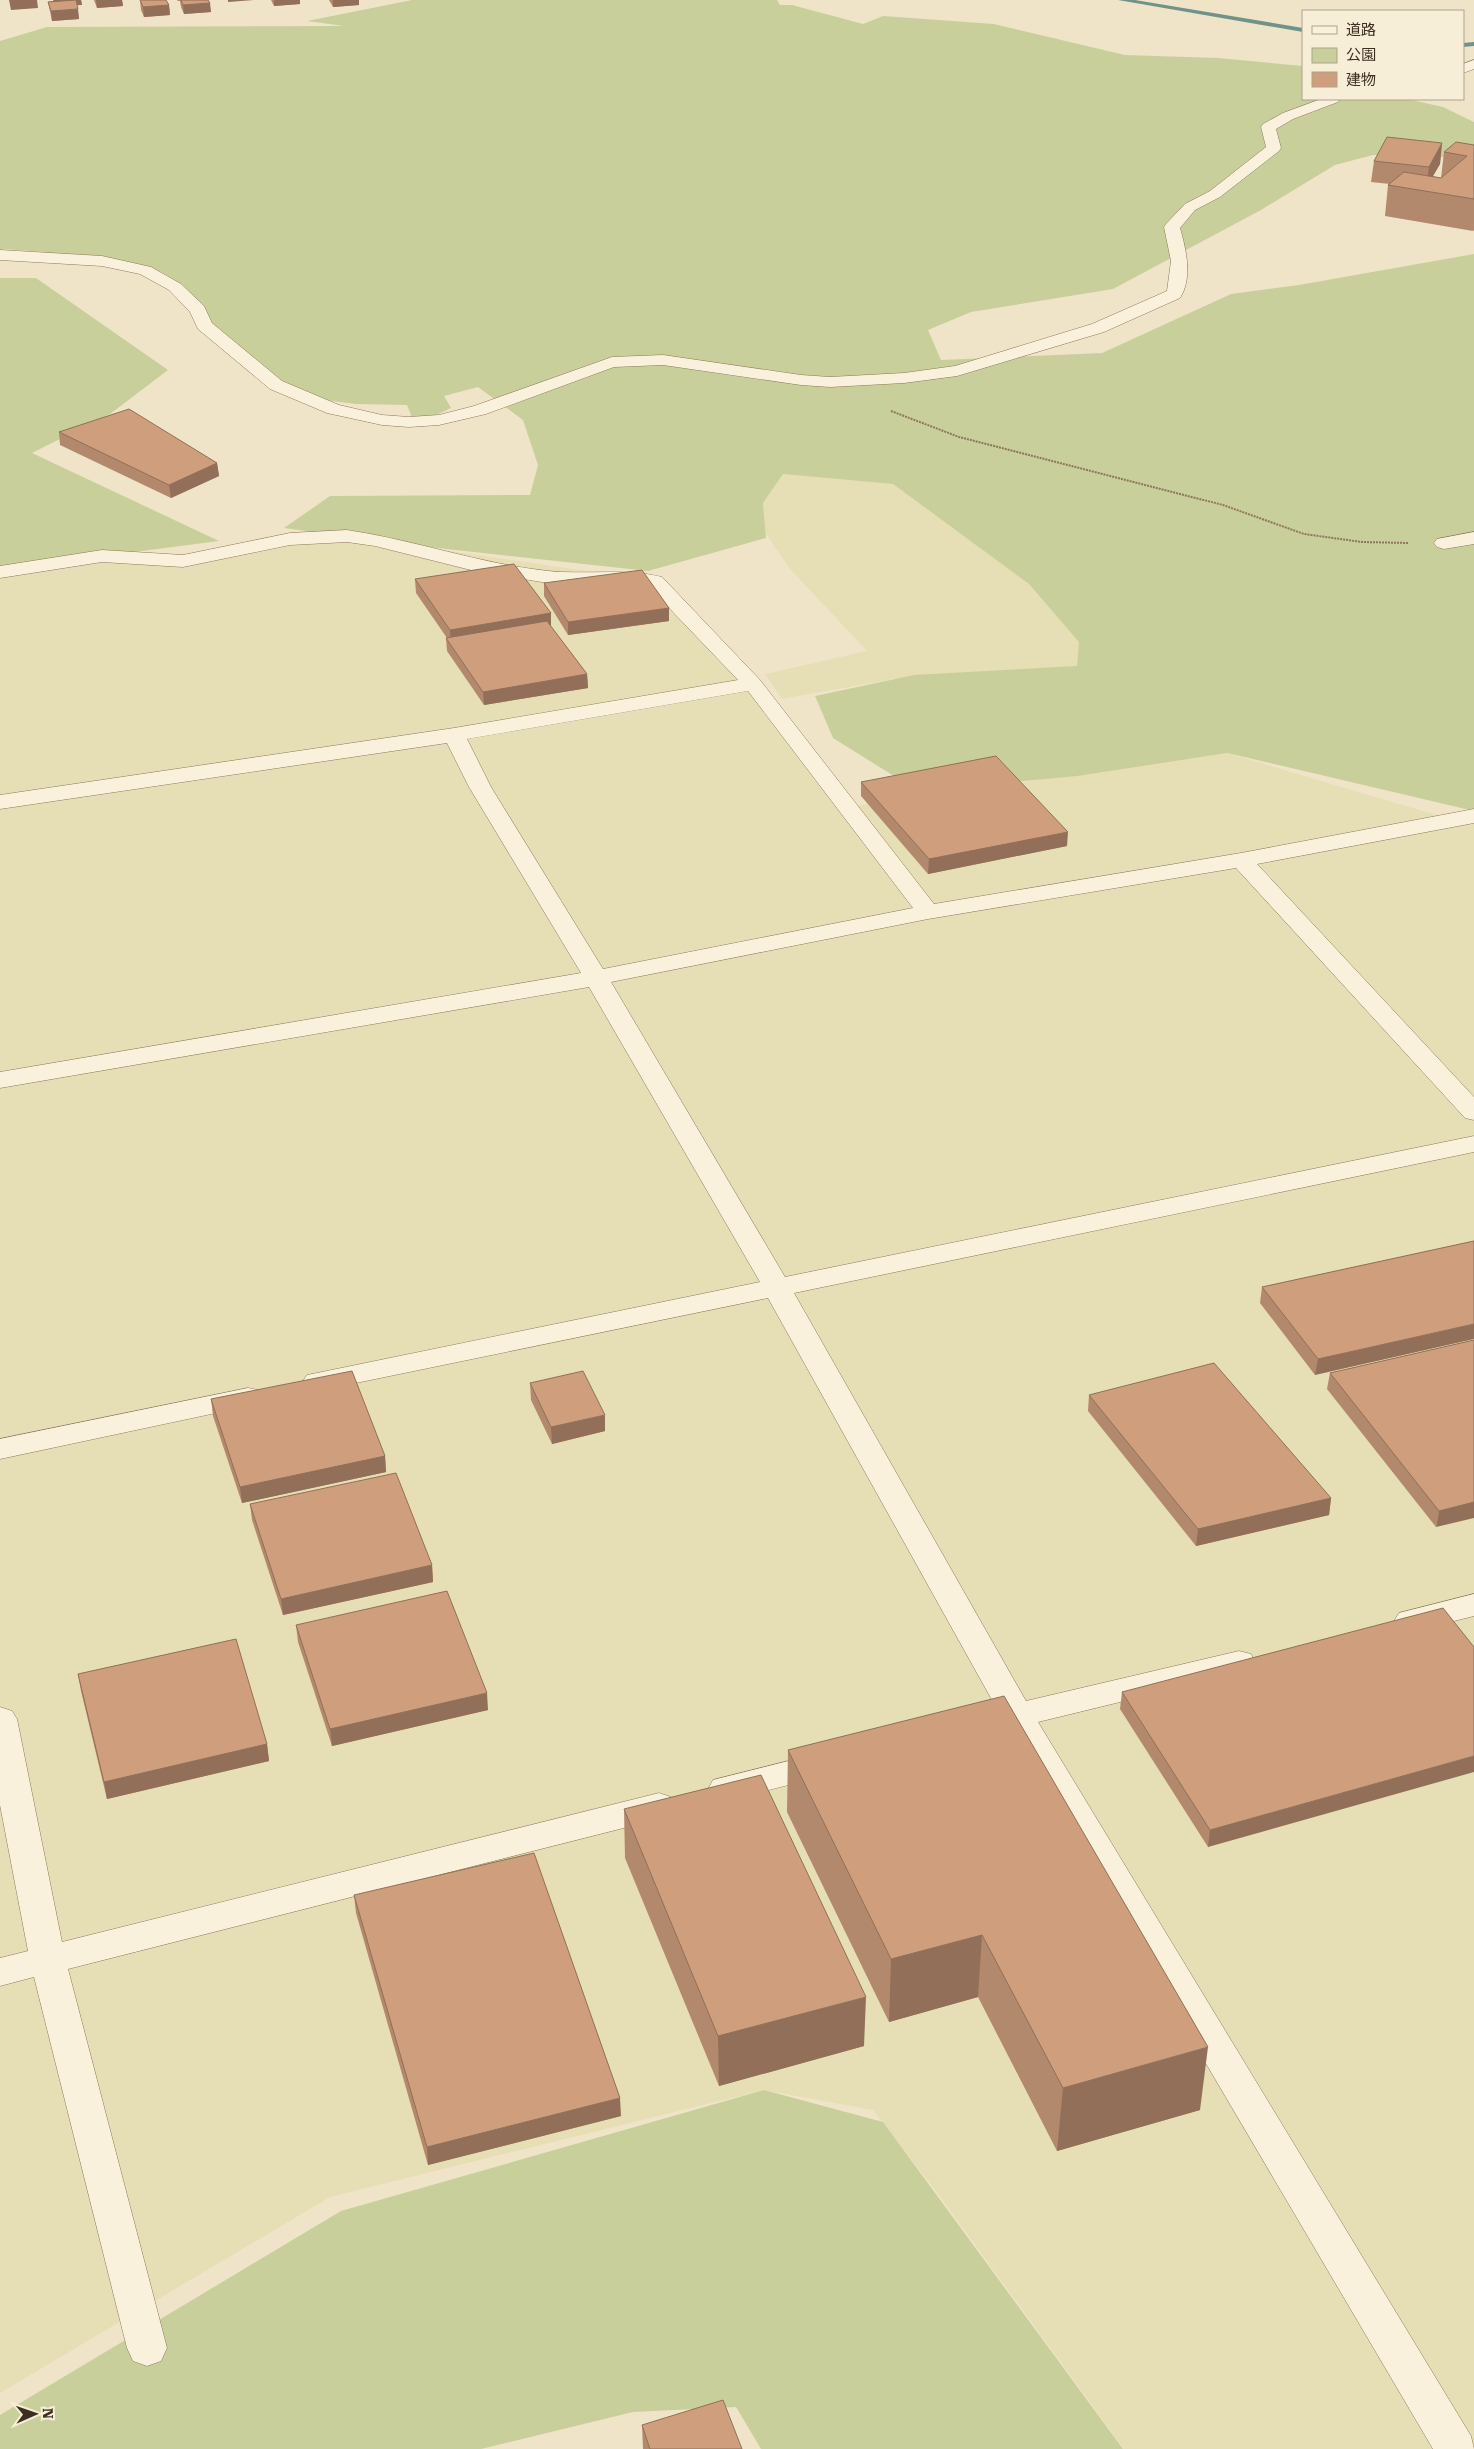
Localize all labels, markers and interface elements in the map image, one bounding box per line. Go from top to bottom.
legend [1302,10,1464,100]
text: 道路 [1346,21,1376,39]
text: 公園 [1346,46,1376,64]
text: 建物 [1346,71,1376,89]
north arrow [10,2389,60,2439]
text: N [40,2408,56,2419]

